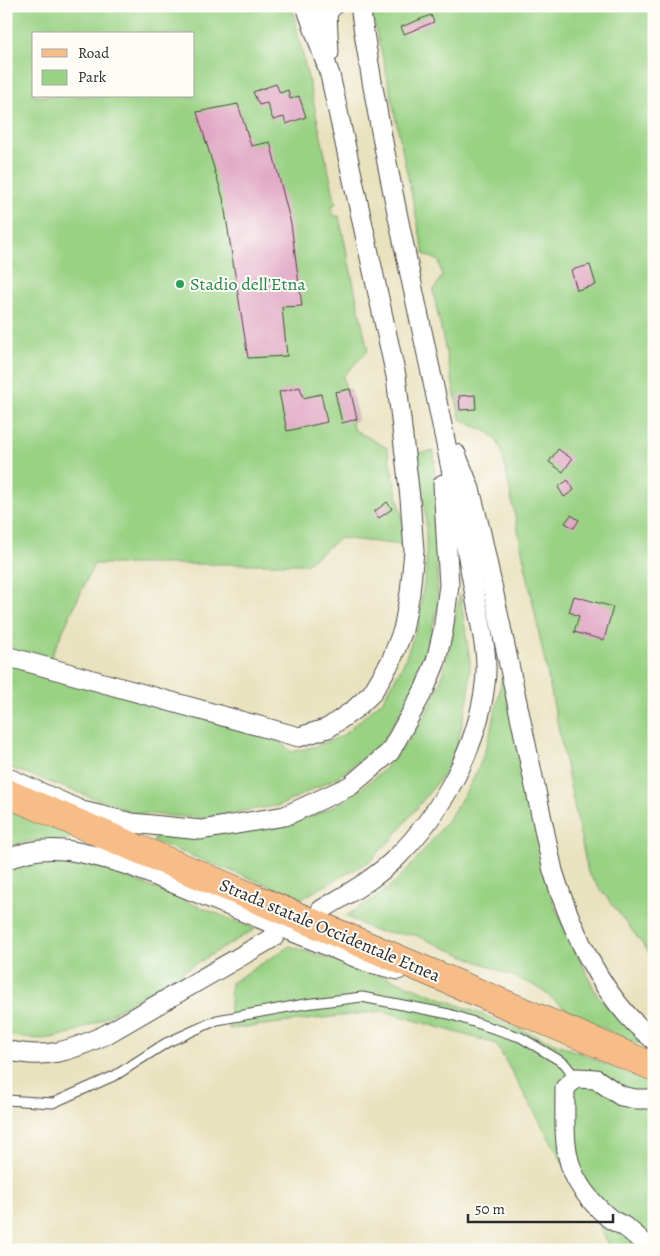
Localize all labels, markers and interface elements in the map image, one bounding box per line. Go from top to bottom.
legend [32,32,195,98]
text: Road [78,43,110,63]
text: Park [78,67,107,87]
place label: Stadio dell'Etna [190,272,306,296]
marker: Stadio dell'Etna [174,278,186,290]
street label: Strada statale Occidentale Etnea [216,873,445,988]
scale bar [468,1191,612,1223]
text: 50 m [475,1199,505,1219]

